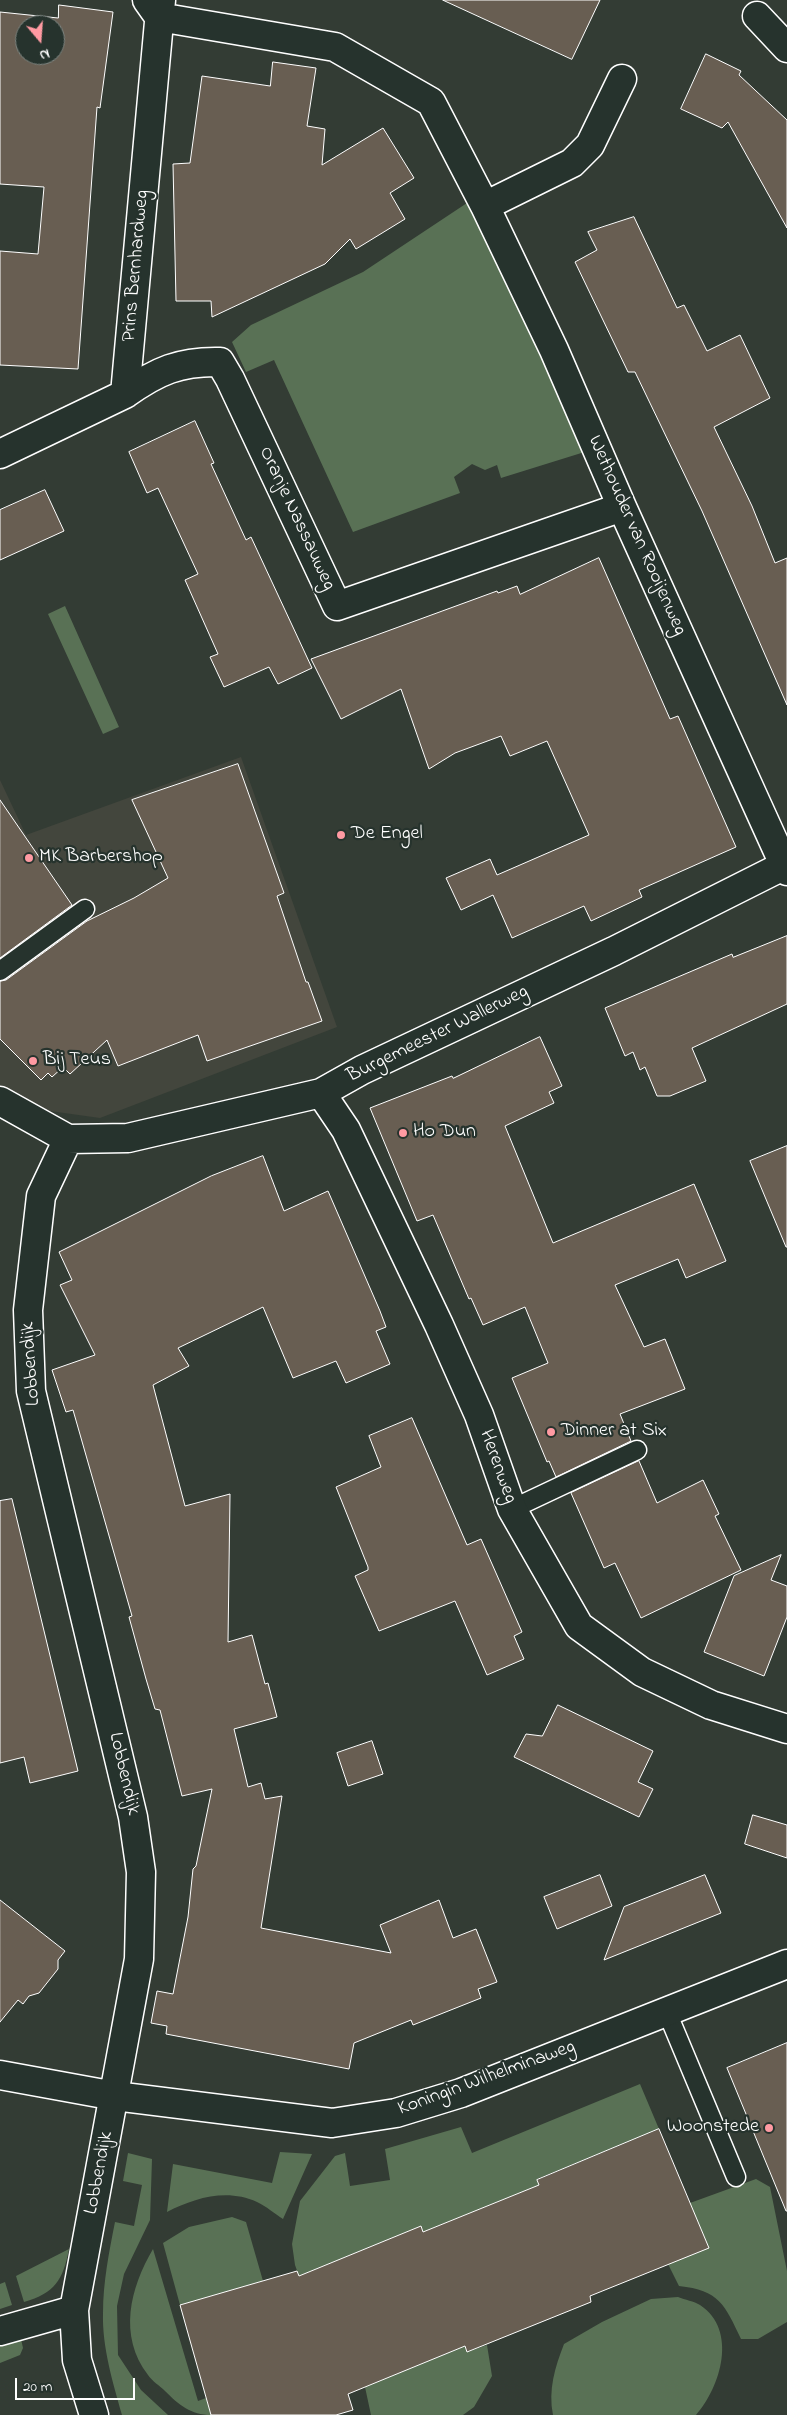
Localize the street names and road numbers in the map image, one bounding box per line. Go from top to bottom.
street label: Prins Bernhardweg [118,189,156,343]
street label: Wethouder van Rooijenweg [581,432,691,640]
street label: Oranje Nassauweg [252,443,340,595]
street label: Burgemeester Wallerweg [343,981,533,1089]
street label: Lobbendijk [17,1321,47,1407]
street label: Herenweg [473,1427,521,1507]
street label: Lobbendijk [102,1730,144,1818]
street label: Koningin Wilhelminaweg [395,2036,579,2122]
street label: Lobbendijk [80,2129,120,2217]

